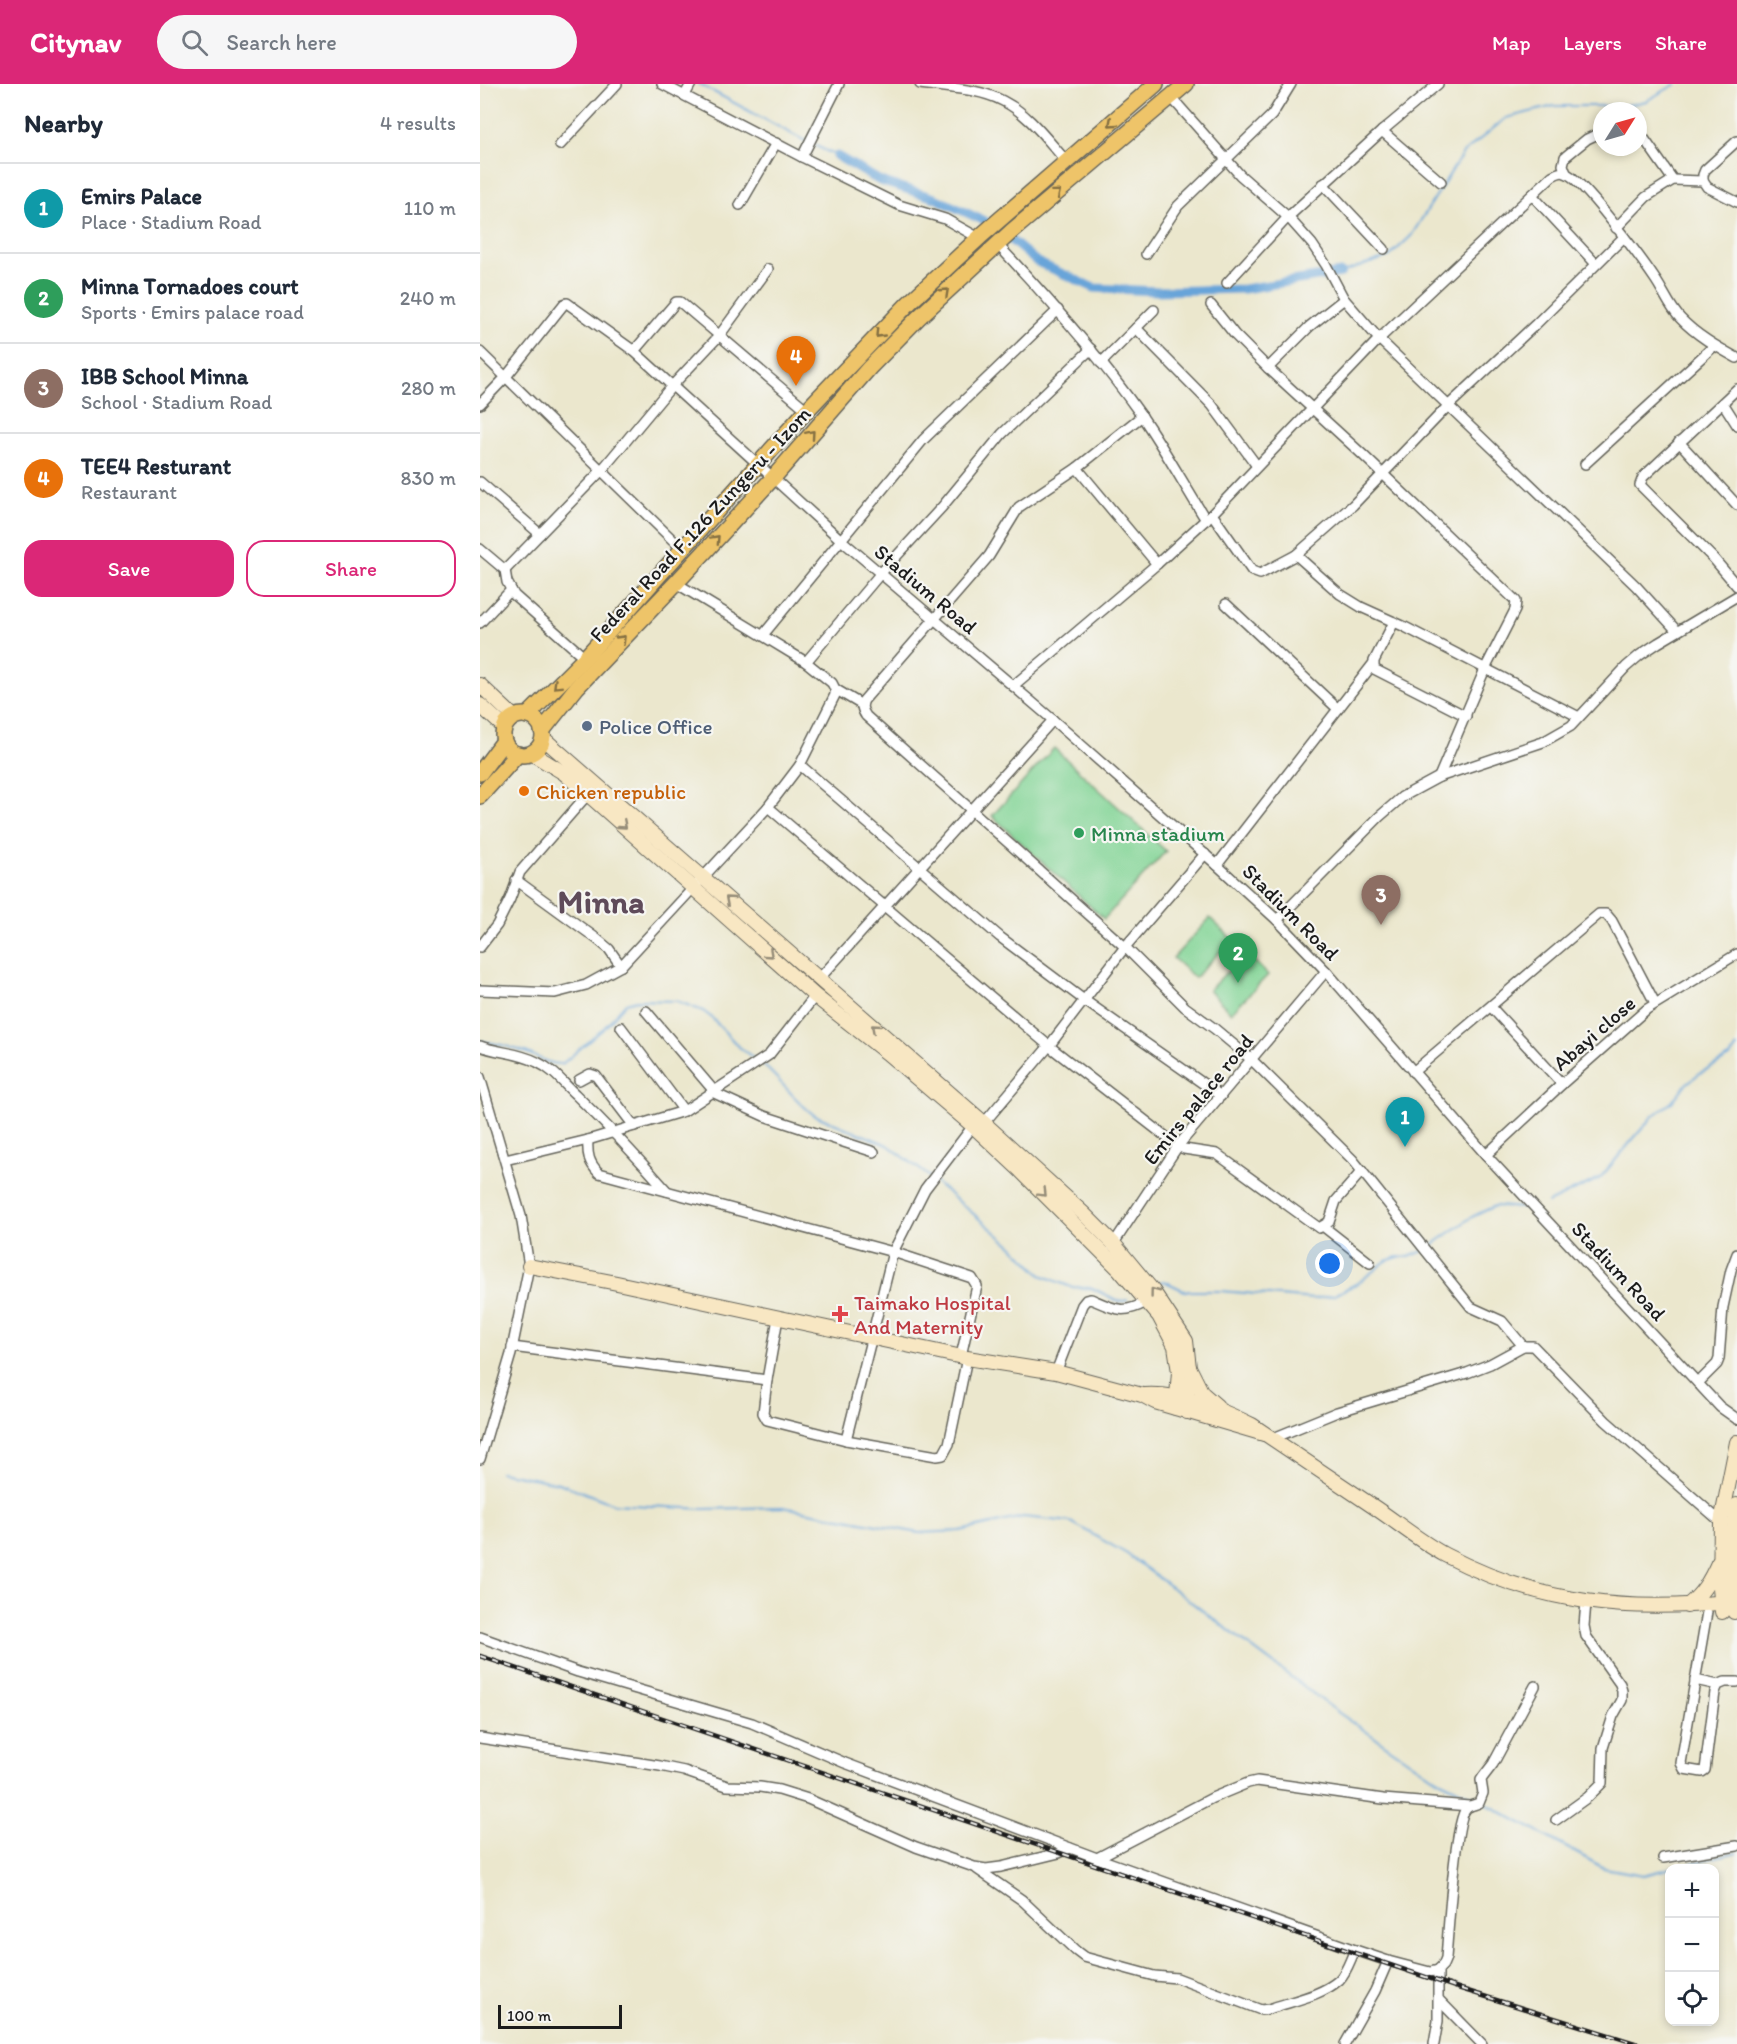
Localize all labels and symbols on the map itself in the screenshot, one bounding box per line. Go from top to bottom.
north arrow [1593,102,1647,156]
one-way arrow [1108,116,1119,127]
one-way arrow [1050,190,1061,201]
one-way arrow [938,289,949,300]
one-way arrow [876,326,887,337]
pin: 4 [776,336,816,386]
street label: Federal Road F.126 Zungeru - Izom [584,401,816,647]
one-way arrow [804,430,815,441]
one-way arrow [709,536,720,546]
street label: Stadium Road [869,539,983,640]
one-way arrow [615,636,626,646]
one-way arrow [553,678,564,689]
place label: Police Office [599,714,713,739]
marker: Police Office [580,719,594,733]
place label: Chicken republic [536,779,686,804]
marker: Chicken republic [517,784,531,798]
one-way arrow [617,818,627,829]
place label: Minna stadium [1091,821,1225,846]
marker: Minna stadium [1072,826,1086,840]
street label: Stadium Road [1237,858,1345,966]
pin: 3 [1362,876,1400,925]
district label: Minna [558,882,645,921]
one-way arrow [725,896,736,907]
pin: 2 [1218,934,1257,983]
one-way arrow [763,947,773,958]
street label: Abayi close [1548,990,1640,1076]
one-way arrow [871,1024,882,1035]
street label: Emirs palace road [1138,1029,1258,1169]
pin: 1 [1386,1098,1424,1147]
one-way arrow [1035,1185,1046,1196]
street label: Stadium Road [1567,1216,1672,1326]
your location [1315,1249,1344,1278]
one-way arrow [1150,1287,1161,1298]
place label: Taimako Hospital And Maternity [854,1290,1011,1339]
marker: Taimako Hospital And Maternity [831,1305,849,1323]
scale bar [498,2002,622,2030]

